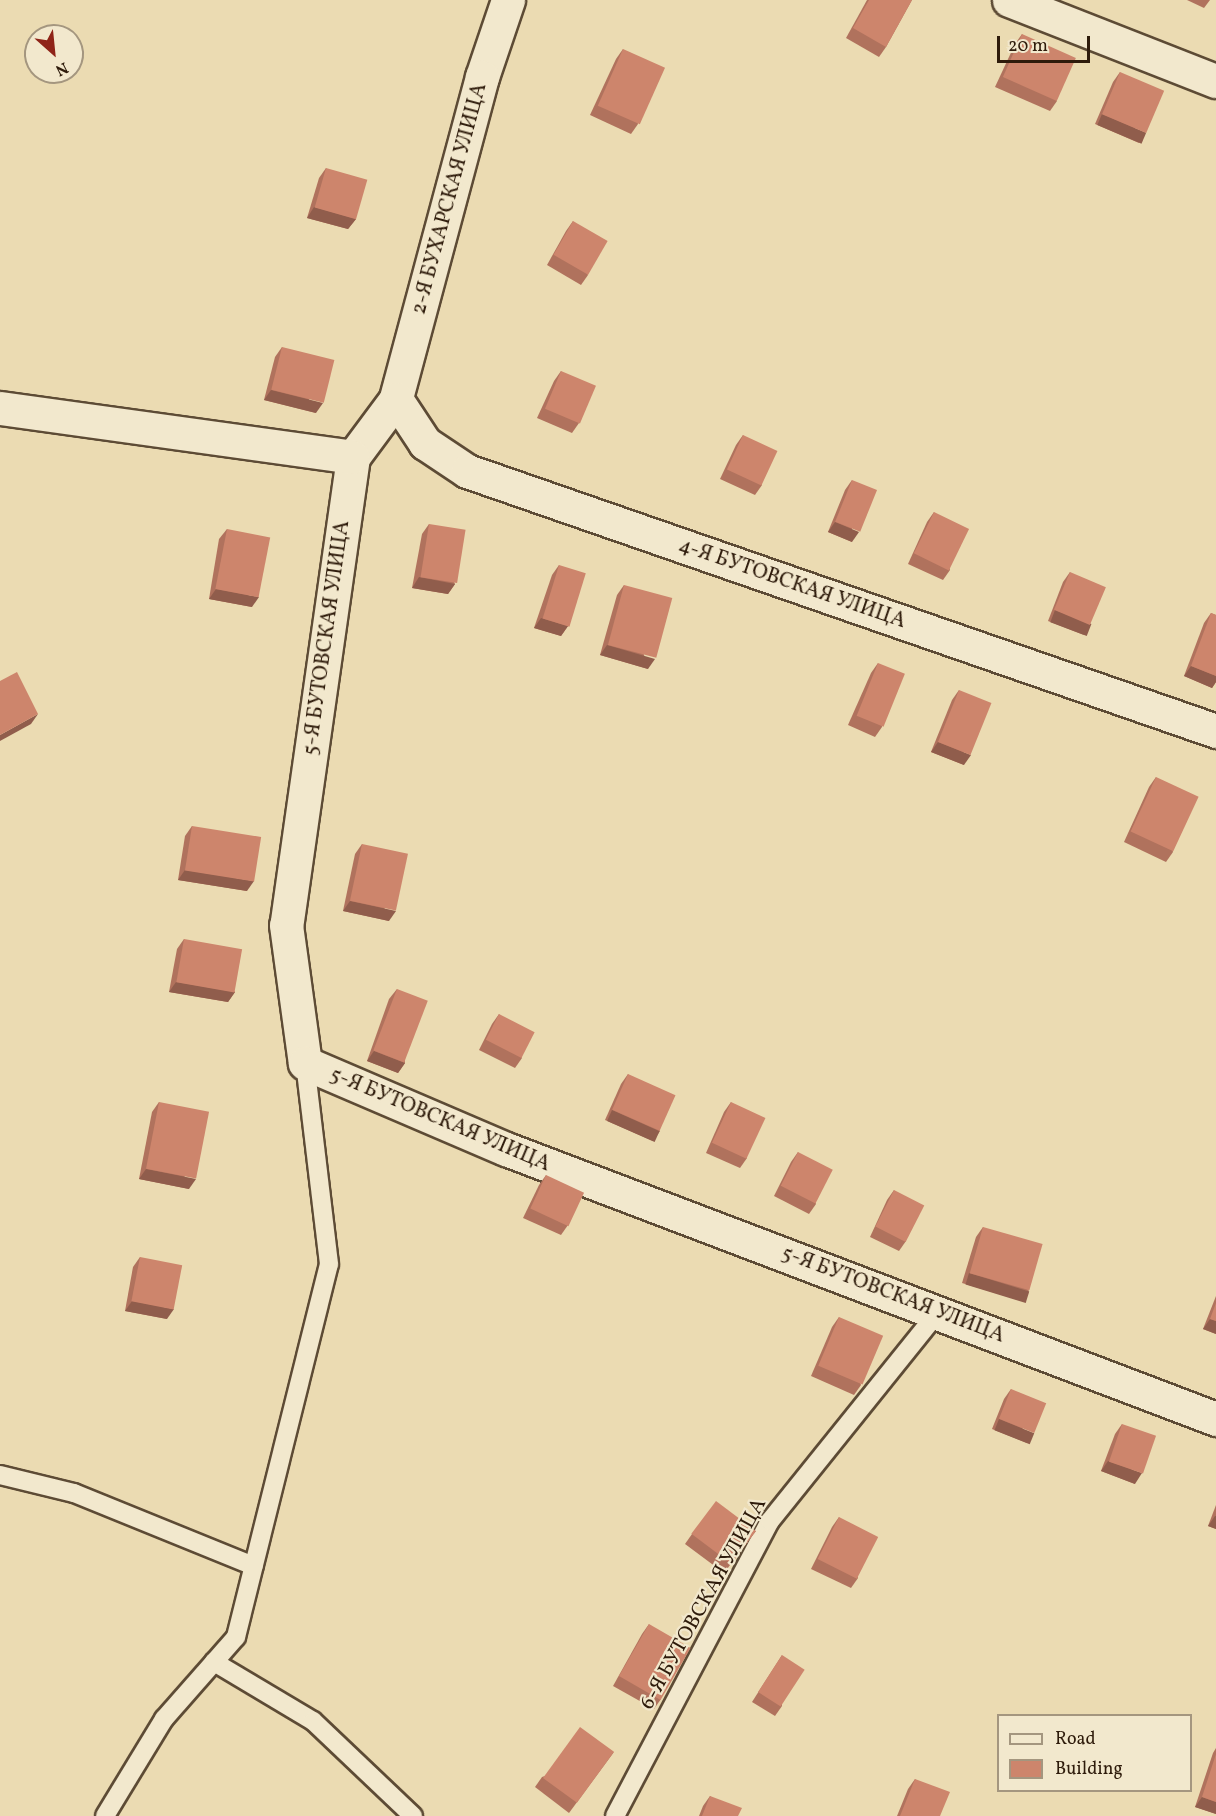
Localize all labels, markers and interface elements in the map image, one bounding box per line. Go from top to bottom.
north arrow [24,24,84,84]
scale bar [1000,24,1093,62]
text: 20 m [1008,34,1048,59]
text: N [51,56,71,81]
street label: 2-Я БУХАРСКАЯ УЛИЦА [407,81,493,317]
street label: 5-Я БУТОВСКАЯ УЛИЦА [298,519,356,757]
street label: 4-Я БУТОВСКАЯ УЛИЦА [675,533,909,635]
street label: 5-Я БУТОВСКАЯ УЛИЦА [326,1062,554,1178]
street label: 5-Я БУТОВСКАЯ УЛИЦА [778,1241,1008,1349]
street label: 6-Я БУТОВСКАЯ УЛИЦА [635,1494,773,1714]
legend [997,1714,1192,1792]
text: Road [1055,1727,1096,1752]
text: Building [1055,1757,1123,1782]

